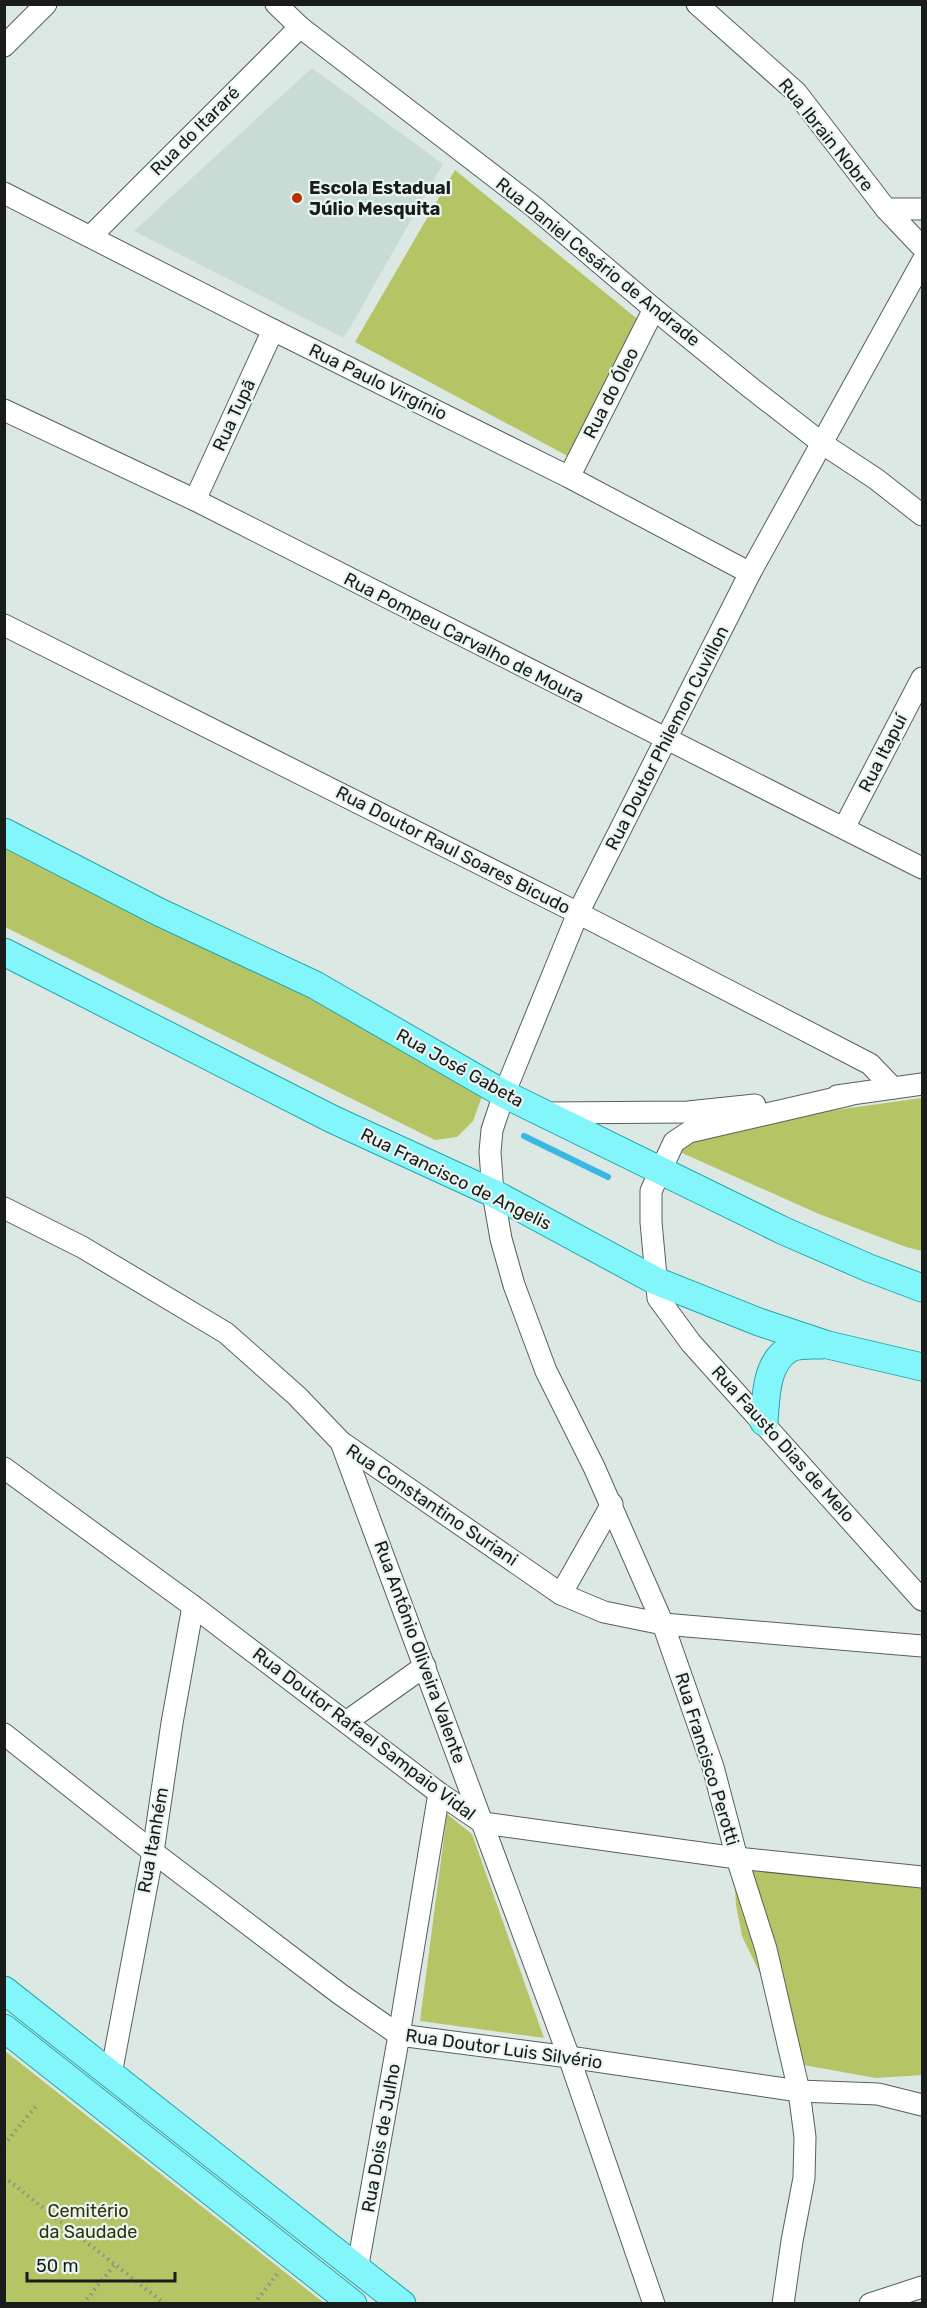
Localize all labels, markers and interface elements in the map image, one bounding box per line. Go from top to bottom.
street label: Rua Ibrain Nobre [774,74,878,196]
street label: Rua do Itararé [146,82,244,180]
street label: Rua Daniel Cesário de Andrade [491,173,705,351]
place label: Escola Estadual Júlio Mesquita [309,177,451,220]
marker: Escola Estadual Júlio Mesquita [290,191,304,205]
street label: Rua Paulo Virgínio [305,339,451,425]
street label: Rua do Óleo [579,344,643,442]
street label: Rua Tupã [208,375,260,455]
street label: Rua Pompeu Carvalho de Moura [340,568,588,708]
street label: Rua Doutor Philemon Cuvillon [601,622,733,854]
street label: Rua Itapuí [854,709,913,796]
street label: Rua Doutor Raul Soares Bicudo [332,781,574,919]
street label: Rua José Gabeta [392,1024,528,1112]
street label: Rua Francisco de Angelis [357,1123,555,1235]
street label: Rua Fausto Dias de Melo [707,1361,859,1527]
street label: Rua Constantino Suriani [342,1439,522,1571]
street label: Rua Antônio Oliveira Valente [369,1538,471,1766]
street label: Rua Doutor Rafael Sampaio Vidal [248,1643,480,1825]
street label: Rua Francisco Perotti [670,1670,744,1848]
street label: Rua Itanhém [133,1785,173,1895]
street label: Rua Doutor Luis Silvério [404,2024,604,2074]
street label: Rua Dois de Julho [357,2062,405,2214]
park label: Cemitério da Saudade [39,2200,137,2243]
scale bar [27,2245,176,2283]
text: 50 m [36,2255,79,2277]

